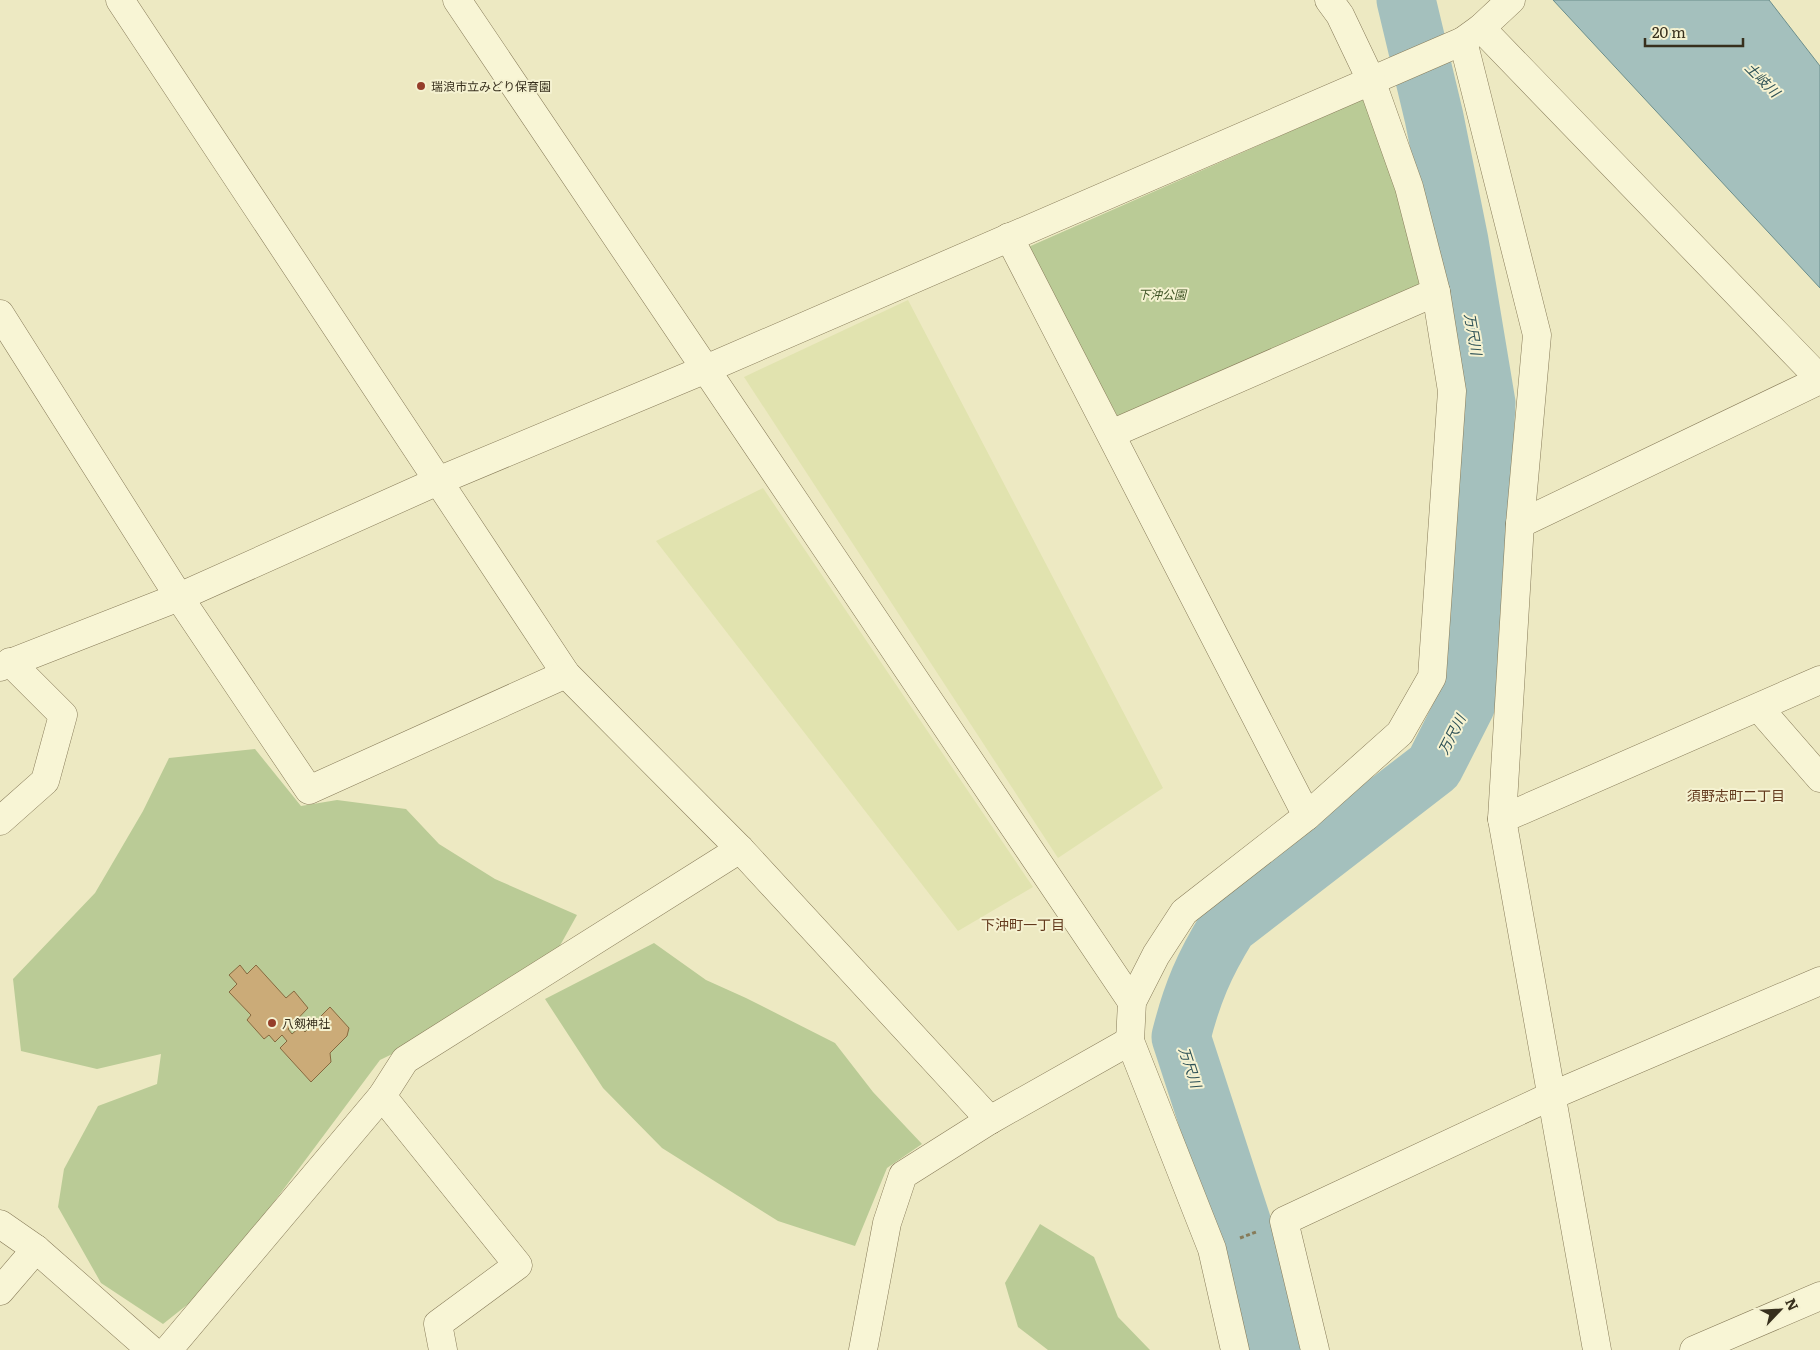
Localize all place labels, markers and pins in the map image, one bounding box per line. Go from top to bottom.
place label: 瑞浪市立みどり保育園 [431,77,551,95]
marker: 瑞浪市立みどり保育園 [415,80,427,92]
place label: 八剱神社 [282,1014,330,1032]
marker: 八剱神社 [266,1017,278,1029]

